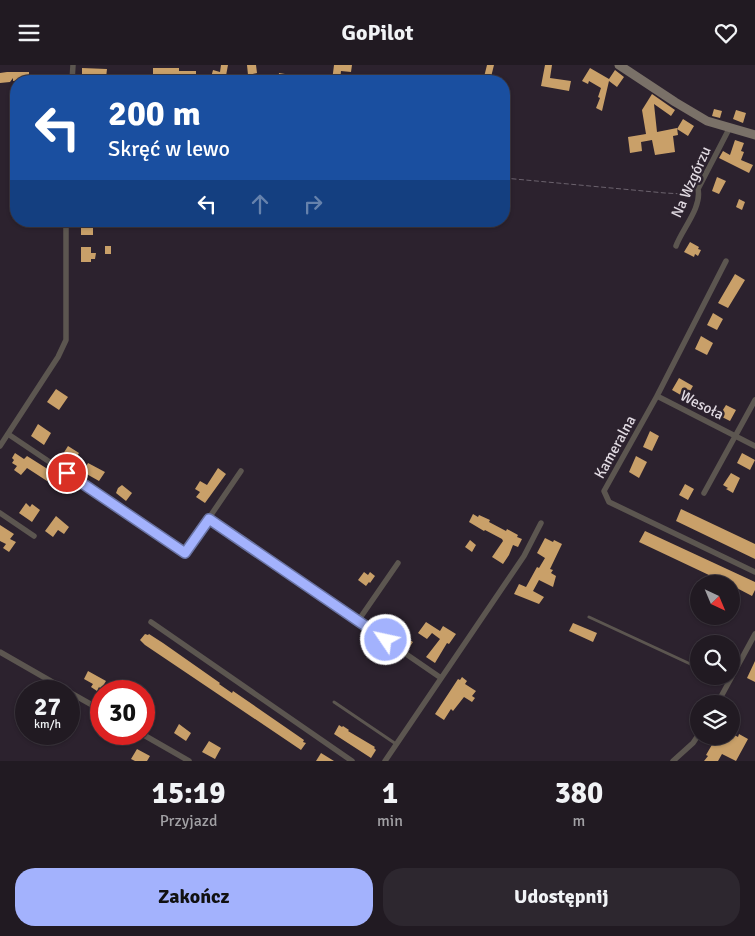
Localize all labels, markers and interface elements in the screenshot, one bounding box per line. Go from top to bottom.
icon: menu [15,19,43,47]
text: GoPilot [342,19,413,46]
icon: heart [712,19,740,47]
text: 200 m [108,92,201,135]
icon: left [25,95,90,160]
text: Skręć w lewo [108,135,230,162]
street label: Na Wzgórzu [667,144,715,220]
icon: left [193,190,221,218]
icon: ahead [246,190,274,218]
icon: right [299,190,327,218]
street label: Wesoła [677,386,727,424]
street label: Kameralna [590,412,640,482]
pin [46,452,88,494]
icon: arrive [53,459,81,487]
north arrow [690,575,740,625]
map controls [690,575,740,745]
position arrow [359,613,411,665]
button: search [690,635,740,685]
speed limit sign: 30 [90,680,155,745]
text: 27 [34,691,61,722]
button: layers [690,695,740,745]
text: km/h [34,717,61,732]
text: 15:19 [152,775,225,812]
text: 1 [382,775,398,812]
text: 380 [555,775,603,812]
text: Przyjazd [160,811,217,831]
text: min [377,811,403,831]
text: m [573,811,585,831]
button: Zakończ [15,868,373,926]
button: Udostępnij [383,868,740,926]

